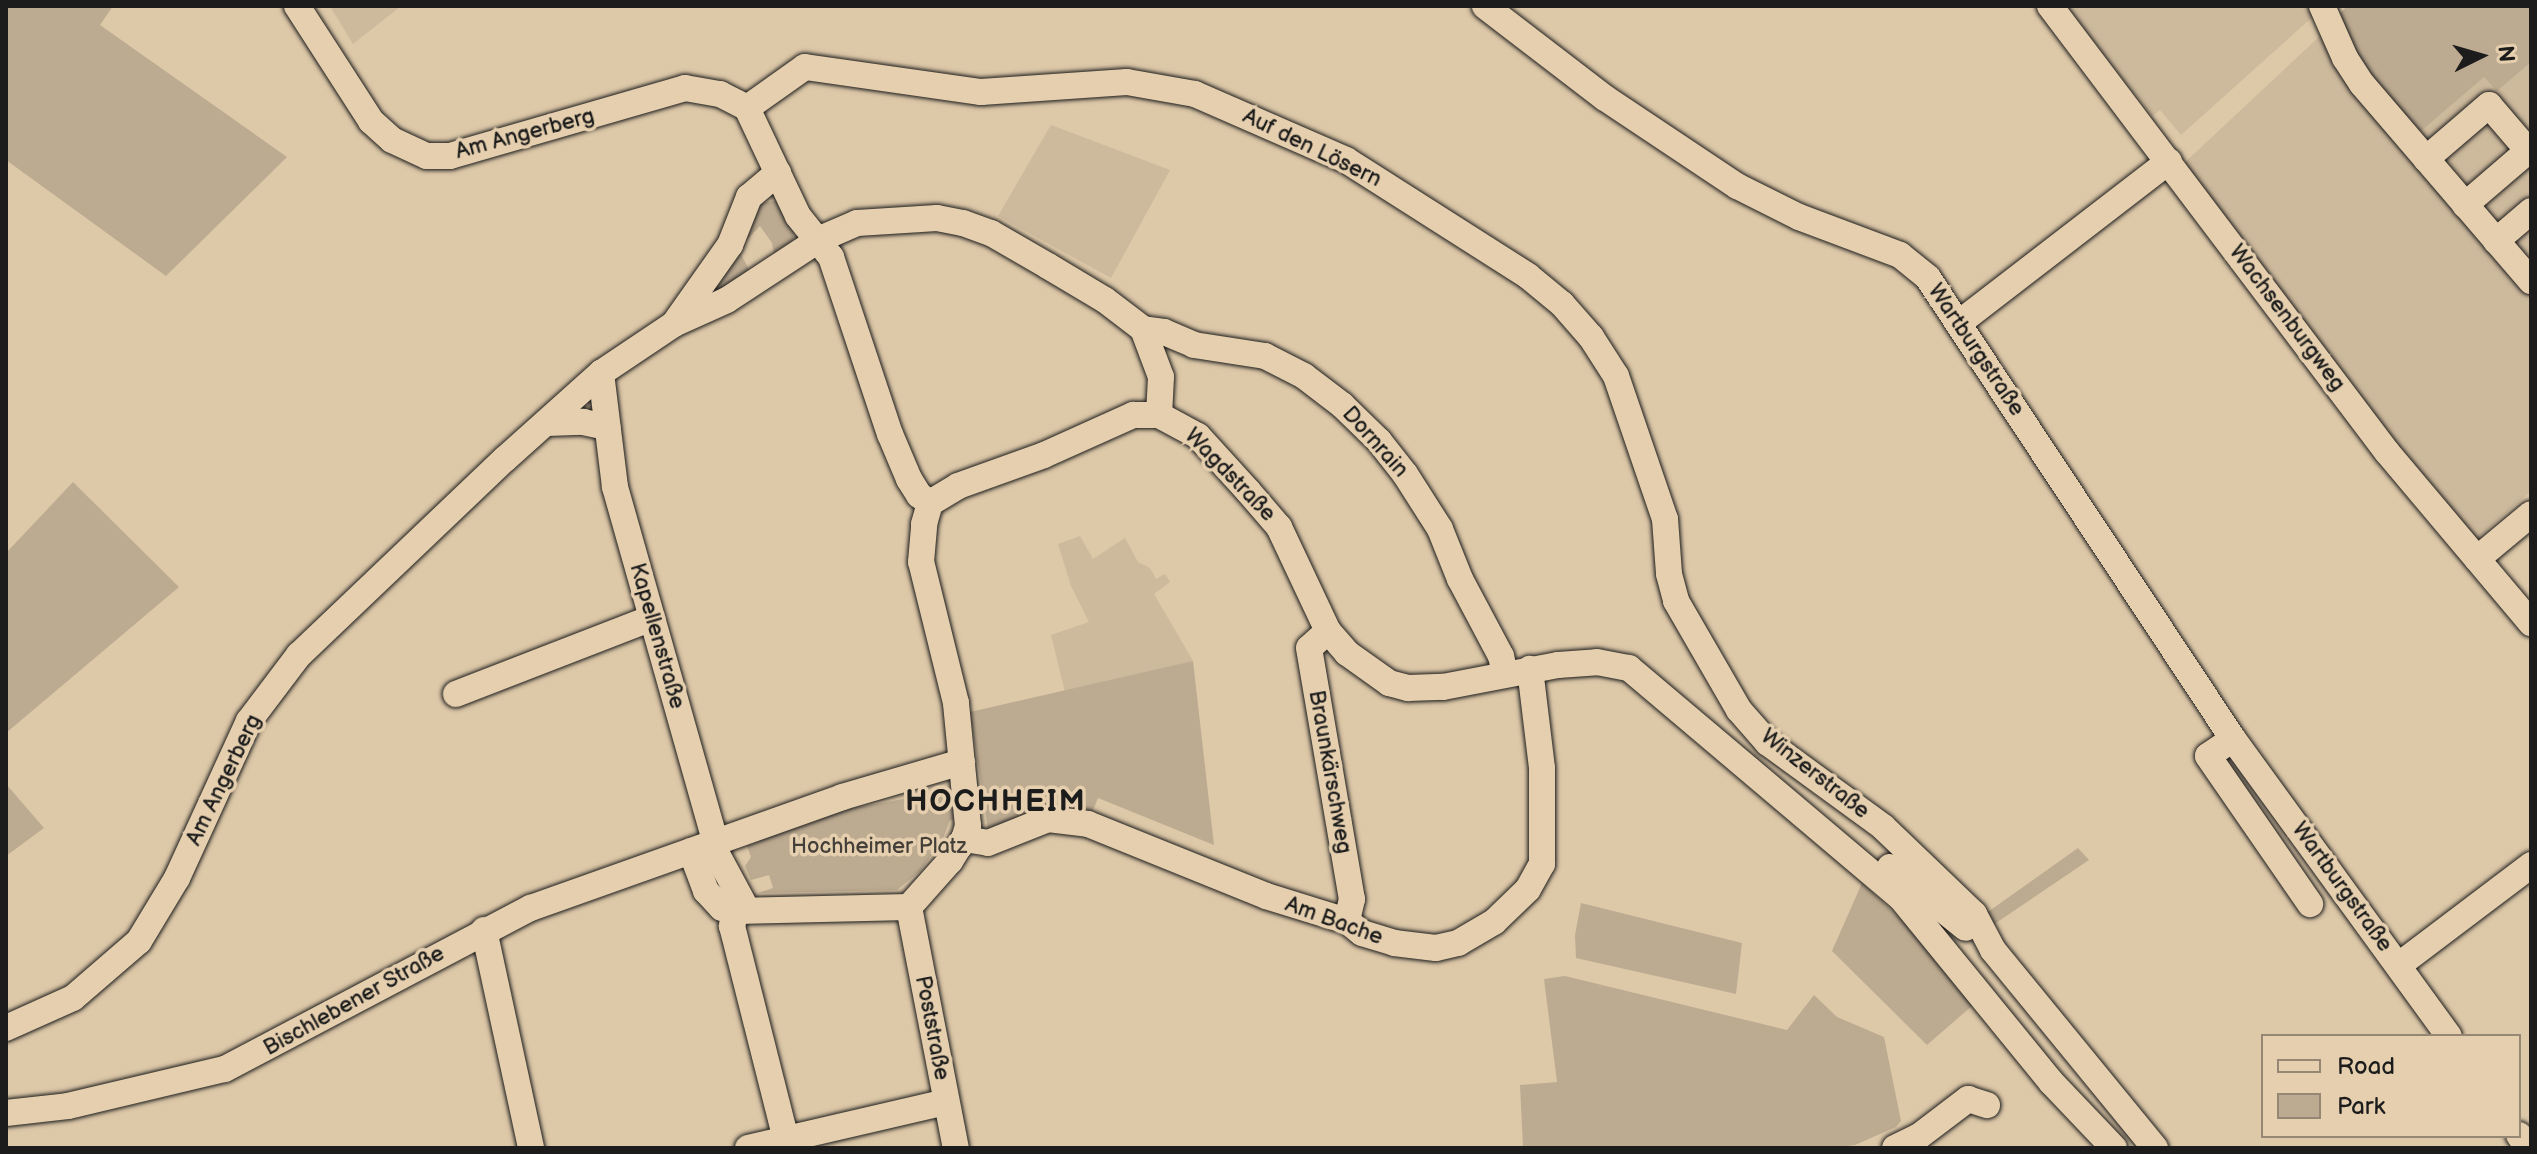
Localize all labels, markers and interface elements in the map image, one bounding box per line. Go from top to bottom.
north arrow [2441,16,2521,96]
text: N [2491,44,2520,63]
street label: Am Angerberg [453,103,597,165]
street label: Auf den Lösern [1238,103,1386,193]
street label: Wachsenburgweg [2223,240,2351,396]
street label: Wartburgstraße [1922,279,2030,421]
street label: Dornrain [1336,401,1414,483]
street label: Wagdstraße [1179,423,1281,527]
street label: Kapellenstraße [624,560,690,712]
street label: Braunkärschweg [1303,688,1357,856]
street label: Am Angerberg [181,710,267,850]
street label: Winzerstraße [1755,723,1875,825]
district label: HOCHHEIM [905,784,1087,820]
street label: Wartburgstraße [2286,817,2398,957]
park label: Hochheimer Platz [791,834,967,860]
street label: Am Bache [1282,891,1386,951]
street label: Bischlebener Straße [259,940,449,1062]
street label: Poststraße [909,974,955,1082]
legend [2261,1034,2521,1138]
text: Road [2337,1052,2395,1081]
text: Park [2337,1092,2385,1121]

